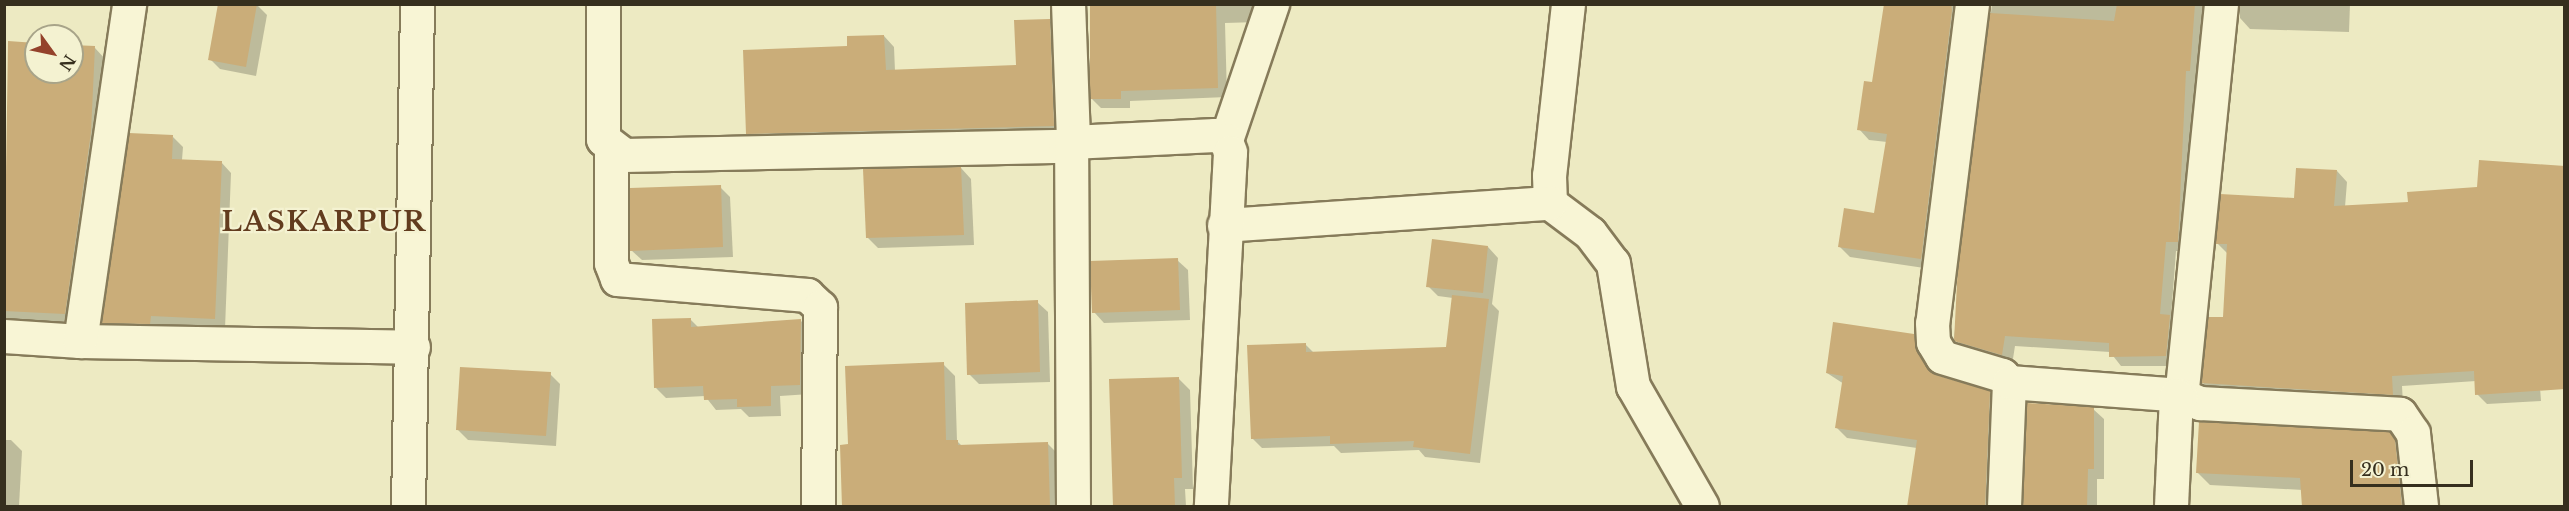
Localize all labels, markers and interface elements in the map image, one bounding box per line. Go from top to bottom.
north arrow [24,24,84,84]
text: N [55,51,80,74]
district label: LASKARPUR [222,206,426,238]
scale bar [2353,448,2476,486]
text: 20 m [2361,459,2409,481]

